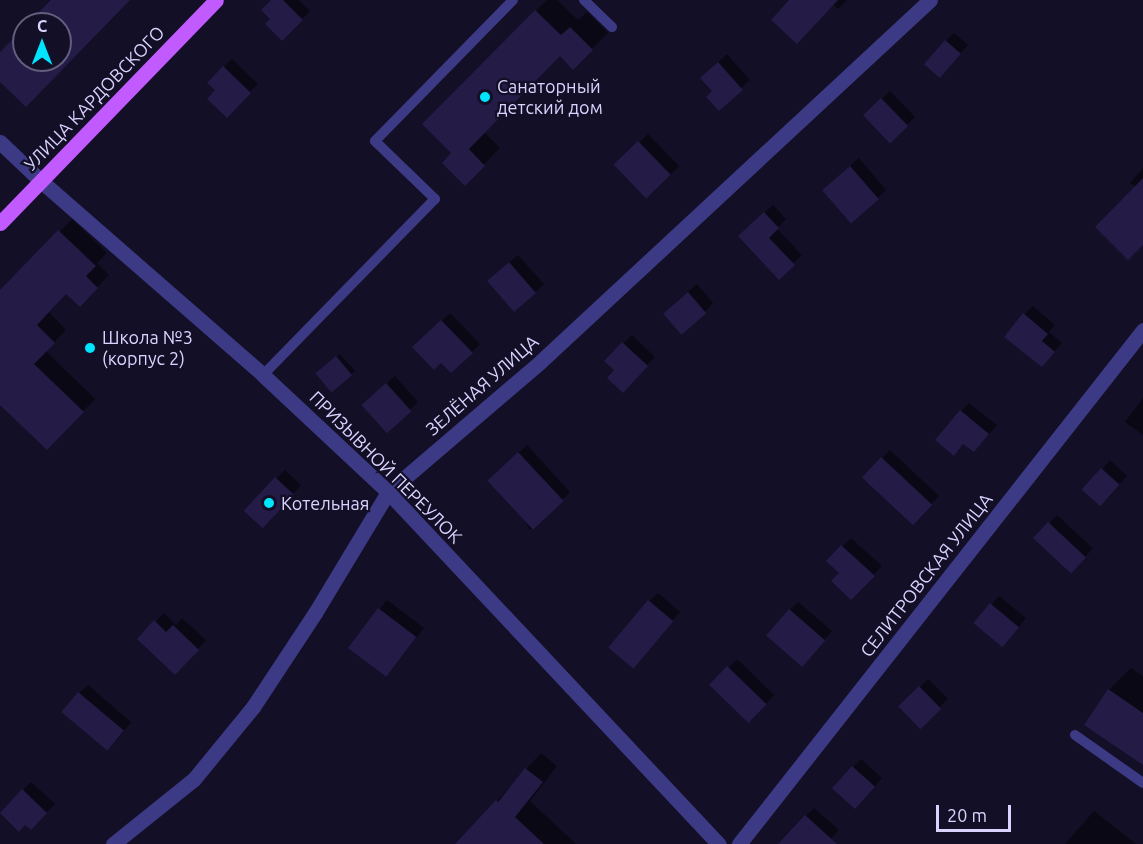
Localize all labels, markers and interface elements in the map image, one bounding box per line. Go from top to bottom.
north arrow [12,12,72,72]
street label: УЛИЦА КАРДОВСКОГО [19,21,169,175]
place label: Санаторный детский дом [497,76,603,118]
marker: Санаторный детский дом [478,90,492,104]
place label: Школа №3 (корпус 2) [102,327,193,370]
street label: ЗЕЛЁНАЯ УЛИЦА [421,330,543,440]
marker: Школа №3 (корпус 2) [83,341,97,355]
street label: ПРИЗЫВНОЙ ПЕРЕУЛОК [305,386,467,548]
street label: СЕЛИТРОВСКАЯ УЛИЦА [855,489,997,661]
place label: Котельная [281,492,370,514]
marker: Котельная [262,496,276,510]
scale bar [939,793,1014,831]
text: 20 m [947,805,987,825]

